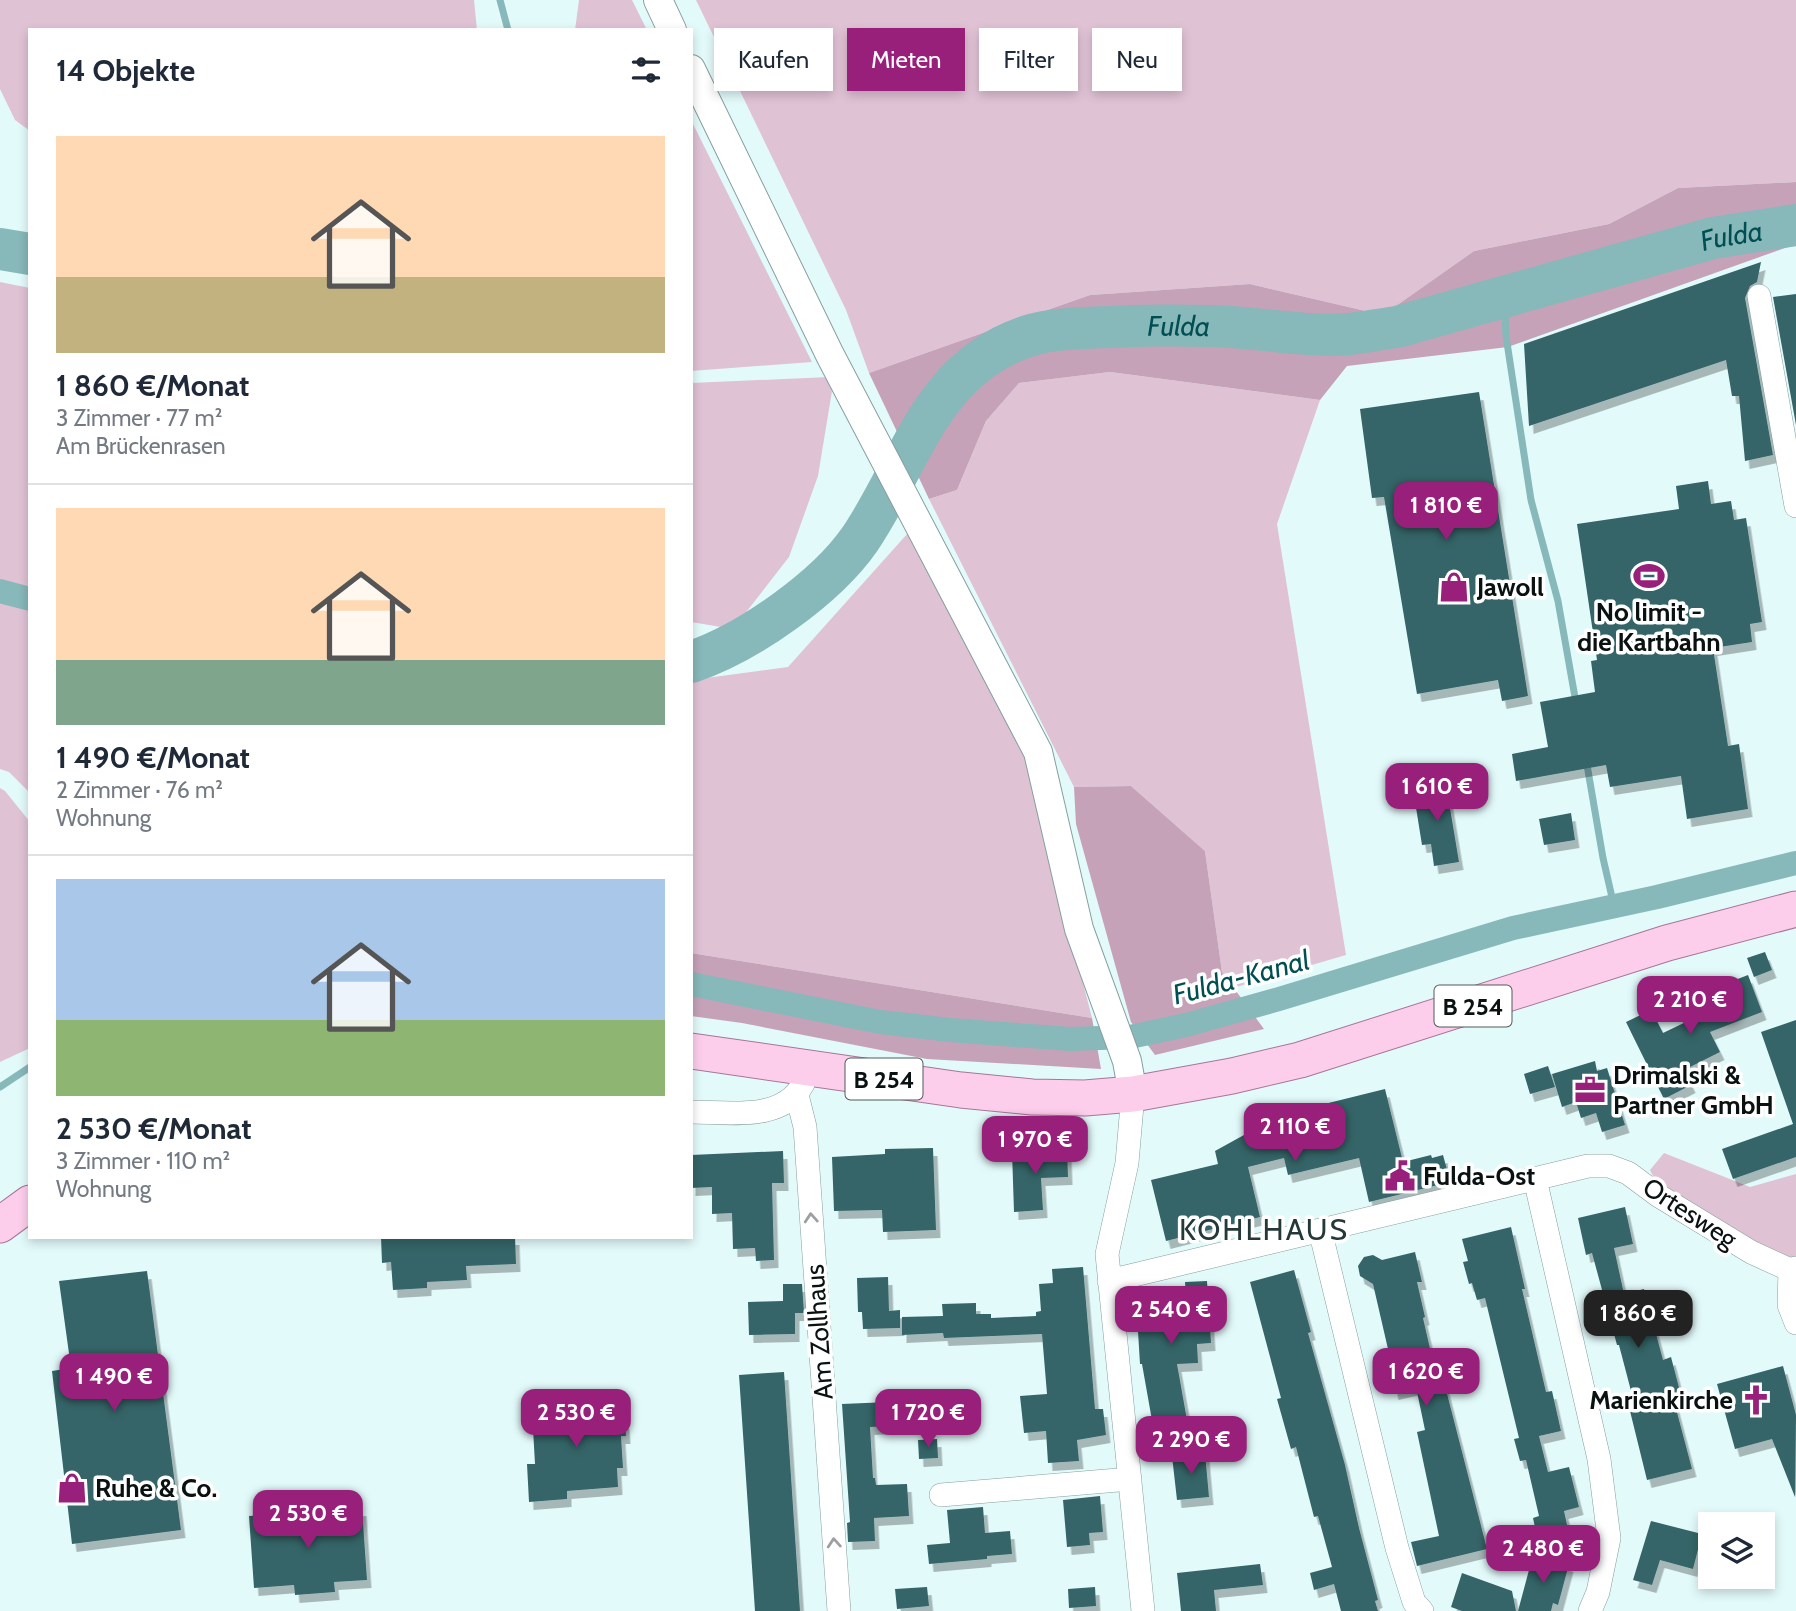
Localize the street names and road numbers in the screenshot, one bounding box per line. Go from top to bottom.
road number: B 254 [1434,986,1512,1026]
road number: B 254 [846,1058,922,1100]
street label: Ortesweg [1637,1171,1744,1256]
street label: Am Zollhaus [798,1263,840,1401]

